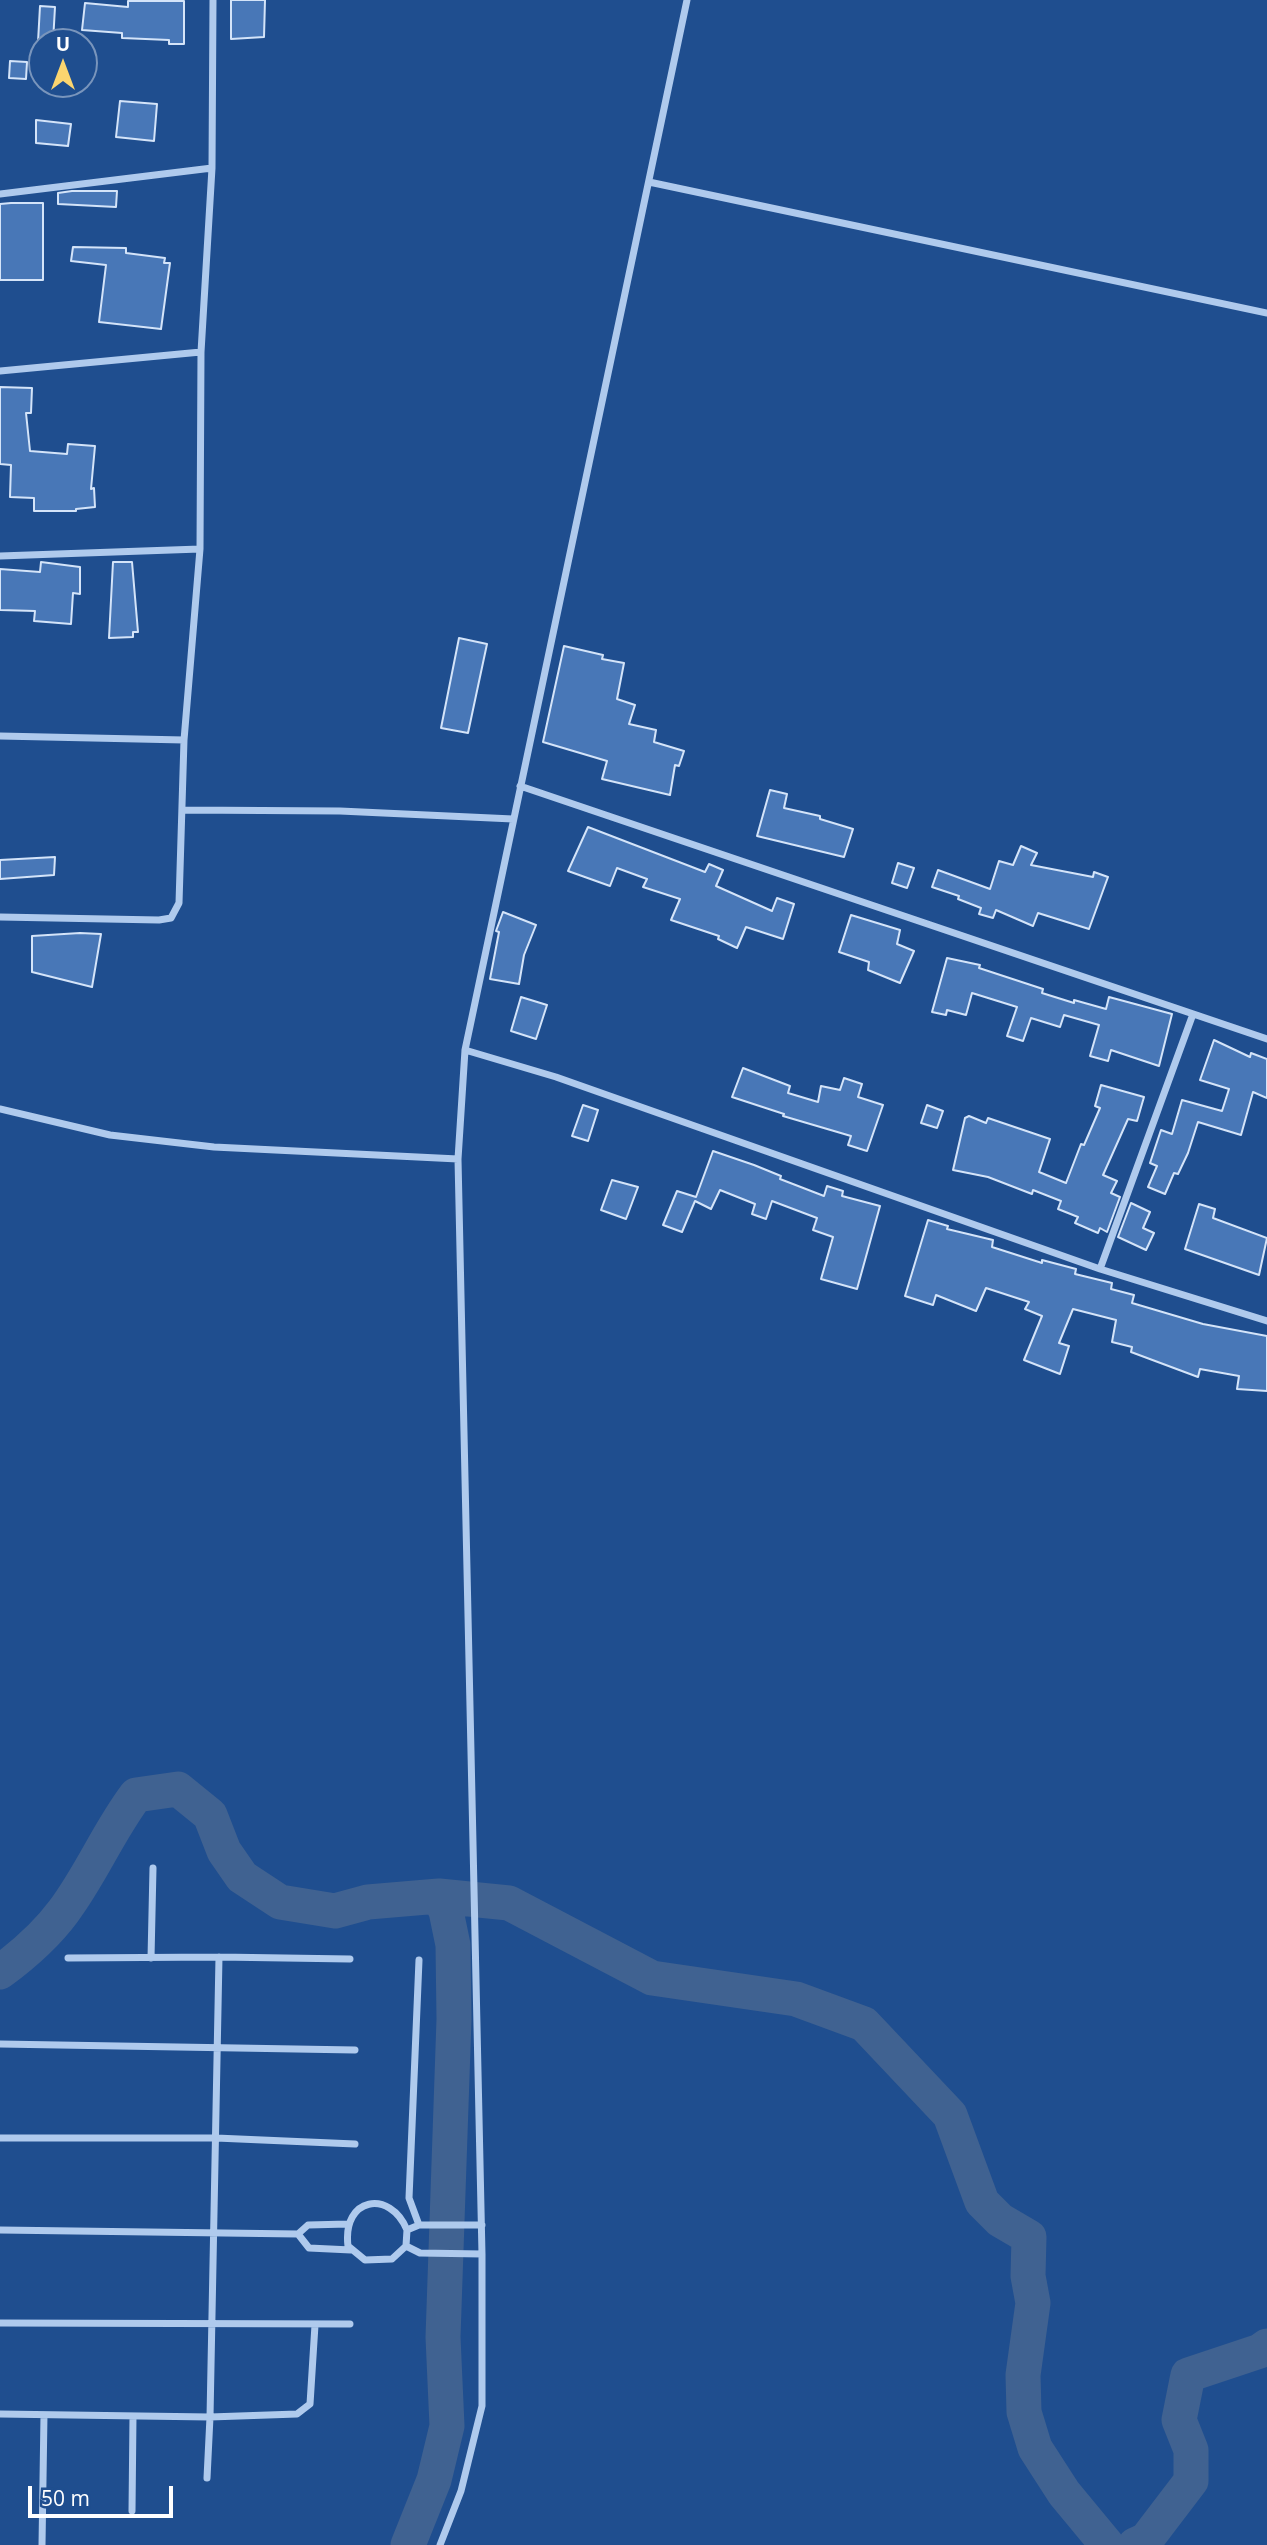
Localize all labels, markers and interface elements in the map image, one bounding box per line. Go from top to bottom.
north arrow [28,28,98,98]
text: U [56,31,70,57]
scale bar [32,2472,177,2516]
text: 50 m [41,2484,90,2512]

